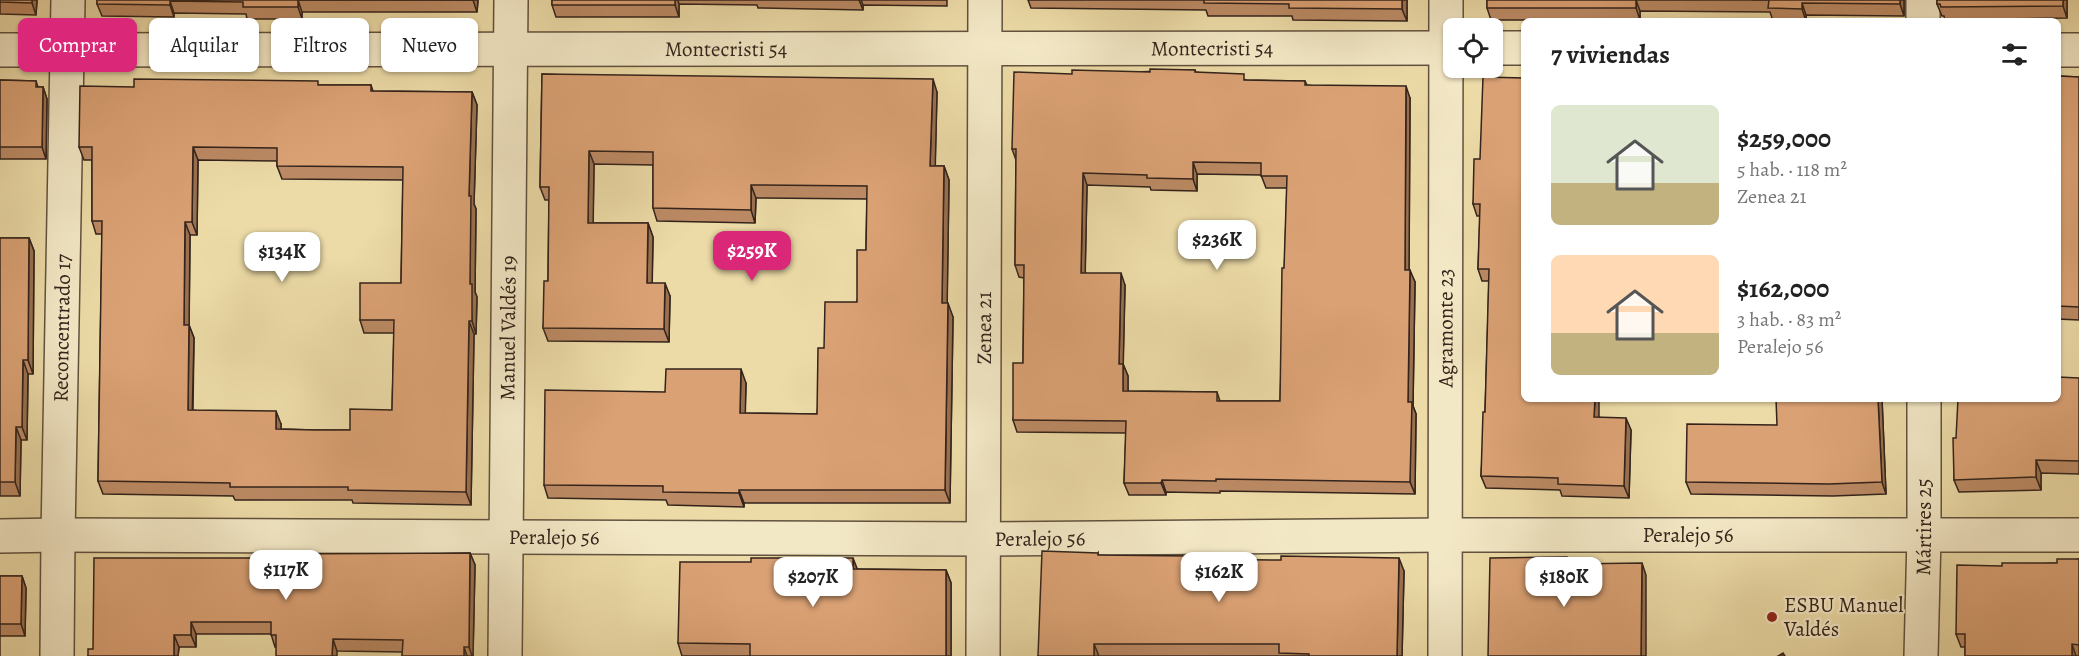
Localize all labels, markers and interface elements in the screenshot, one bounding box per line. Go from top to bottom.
chip: Comprar [18,18,137,72]
chip: Alquilar [149,18,259,72]
chip: Filtros [271,18,369,72]
chip: Nuevo [381,18,478,72]
map controls [1443,18,1503,78]
button: locate [1443,18,1503,78]
street label: Montecristi 54 [1151,34,1273,62]
street label: Montecristi 54 [665,35,787,63]
text: 7 viviendas [1551,37,1670,72]
icon: filters [1998,38,2031,71]
text: $259,000 [1737,121,1831,156]
icon: home [1599,129,1671,201]
text: 5 hab. · 118 m² [1737,156,1847,183]
text: Zenea 21 [1737,183,1806,210]
pin: $236K [1175,220,1259,271]
text: $236K [1192,226,1242,253]
pin: $259K [710,231,794,282]
pin: $134K [240,232,324,283]
text: $259K [727,237,777,264]
text: $134K [258,238,306,265]
street label: Reconcentrado 17 [46,253,77,402]
street label: Manuel Valdés 19 [493,255,523,401]
street label: Agramonte 23 [1431,268,1460,389]
text: $162,000 [1737,271,1829,306]
icon: home [1599,279,1671,351]
street label: Zenea 21 [970,291,998,365]
text: 3 hab. · 83 m² [1737,306,1841,333]
text: Peralejo 56 [1737,333,1823,360]
street label: Mártires 25 [1909,478,1938,576]
street label: Peralejo 56 [1643,521,1734,549]
street label: Peralejo 56 [508,523,600,551]
street label: Peralejo 56 [994,524,1086,553]
pin: $117K [244,550,328,601]
pin: $162K [1177,552,1261,603]
text: $117K [263,556,309,583]
pin: $207K [771,557,855,608]
pin: $180K [1522,557,1606,608]
text: $162K [1195,558,1243,585]
text: $207K [788,563,838,590]
text: $180K [1539,563,1589,590]
place label: ESBU Manuel Valdés [1783,591,1903,643]
marker: ESBU Manuel Valdés [1765,610,1779,624]

